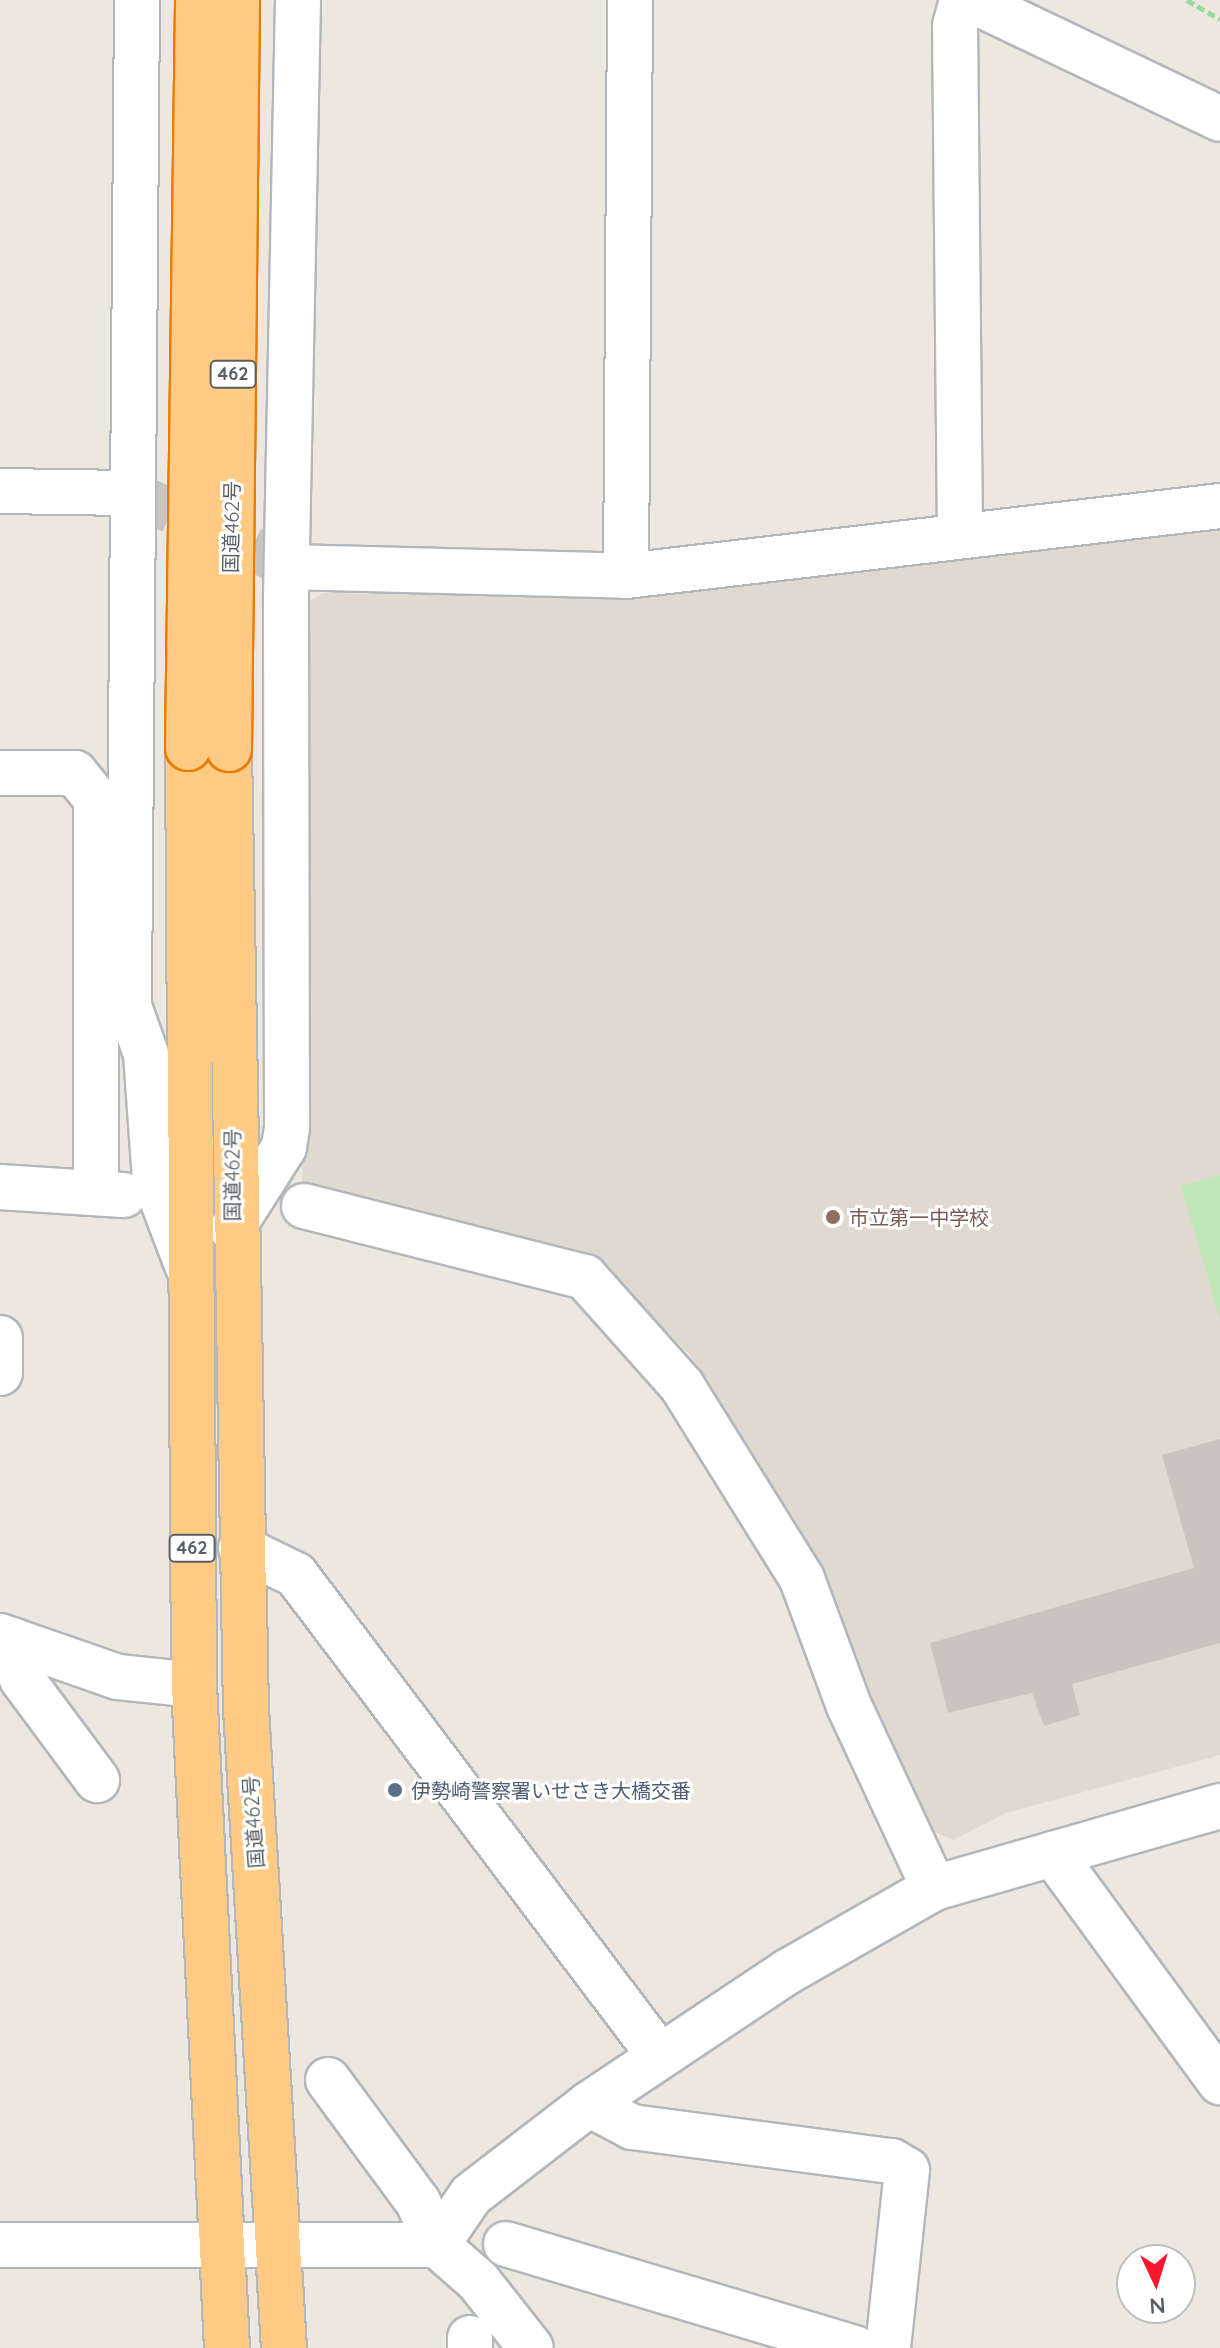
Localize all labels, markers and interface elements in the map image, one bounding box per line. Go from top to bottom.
road number: 462 [209,360,257,388]
street label: 国道462号 [218,481,244,573]
street label: 国道462号 [220,1129,244,1221]
place label: 市立第一中学校 [849,1205,989,1229]
marker: 市立第一中学校 [824,1208,842,1226]
road number: 462 [168,1534,216,1562]
street label: 国道462号 [238,1775,268,1869]
place label: 伊勢崎警察署いせさき大橋交番 [411,1778,691,1802]
marker: 伊勢崎警察署いせさき大橋交番 [386,1781,404,1799]
north arrow [1116,2244,1196,2324]
text: N [1148,2291,1167,2320]

